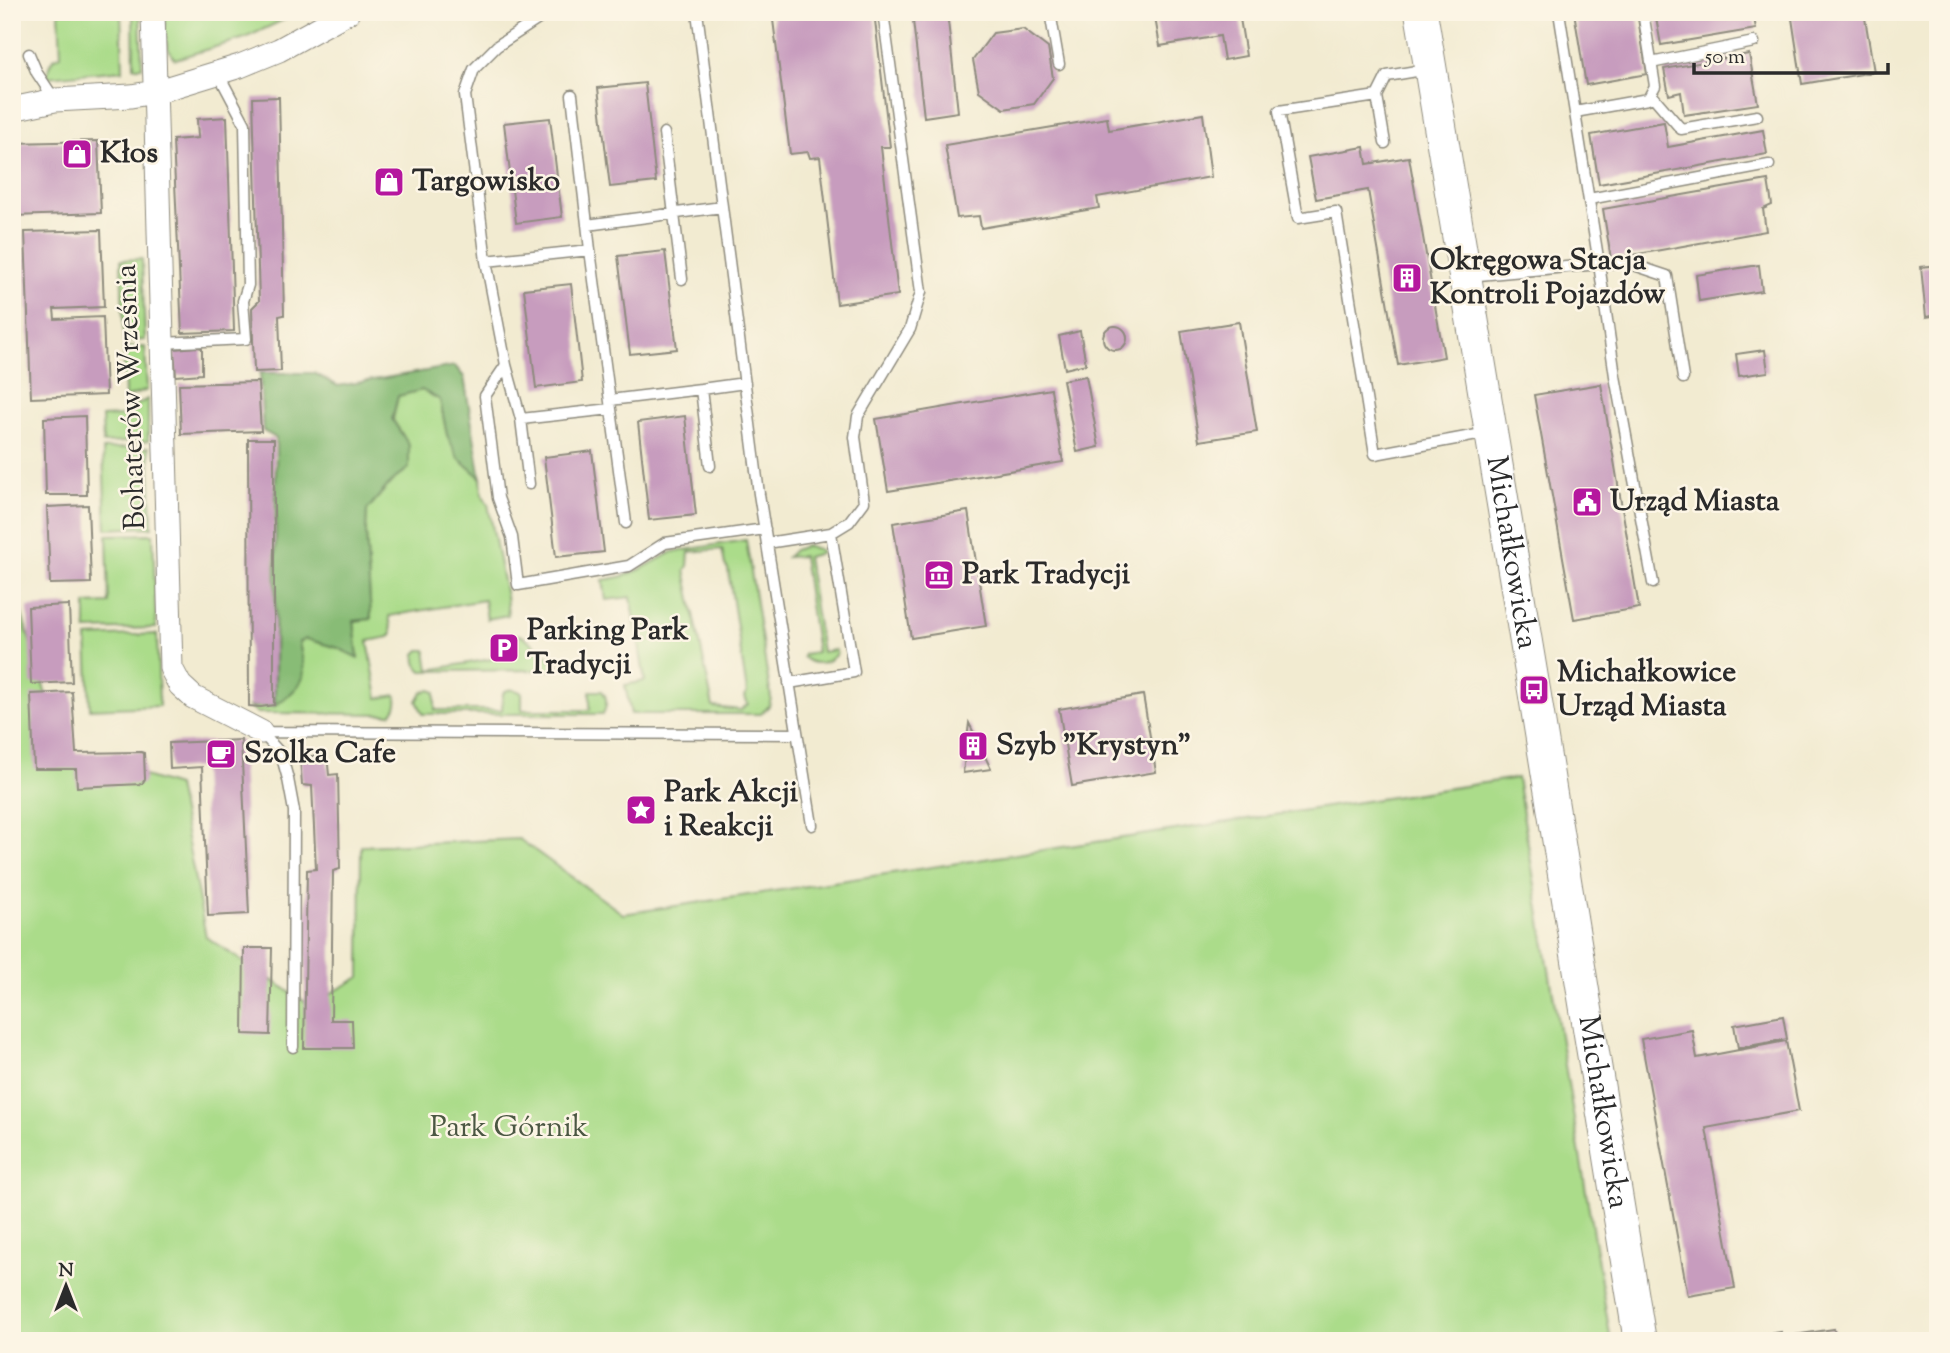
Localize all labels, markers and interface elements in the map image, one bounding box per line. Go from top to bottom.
scale bar [1694,32,1889,76]
text: 50 m [1704,43,1745,73]
place label: Kłos [100,133,158,176]
shop icon: Kłos [60,137,94,171]
place label: Targowisko [412,161,560,204]
shop icon: Targowisko [372,165,406,199]
place label: Okręgowa Stacja Kontroli Pojazdów [1430,240,1666,317]
building icon: Okręgowa Stacja Kontroli Pojazdów [1390,261,1424,295]
street label: Bohaterów Września [106,263,158,531]
street label: Michałkowicka [1474,453,1548,653]
place label: Urząd Miasta [1610,481,1780,524]
public building icon: Urząd Miasta [1570,485,1604,519]
place label: Park Tradycji [962,554,1131,597]
museum icon: Park Tradycji [922,558,956,592]
place label: Parking Park Tradycji [527,610,689,687]
parking icon: Parking Park Tradycji [487,631,521,665]
place label: Michałkowice Urząd Miasta [1557,652,1736,729]
bus stop icon: Michałkowice Urząd Miasta [1517,673,1551,707]
place label: Szyb "Krystyn" [996,725,1191,768]
building icon: Szyb "Krystyn" [956,729,990,763]
place label: Szolka Cafe [244,733,396,776]
cafe icon: Szolka Cafe [204,737,238,771]
place label: Park Akcji i Reakcji [664,772,799,849]
place icon: Park Akcji i Reakcji [624,793,658,827]
street label: Michałkowicka [1566,1012,1640,1212]
park label: Park Górnik [430,1107,588,1150]
north arrow [32,1252,102,1322]
text: N [58,1258,74,1285]

